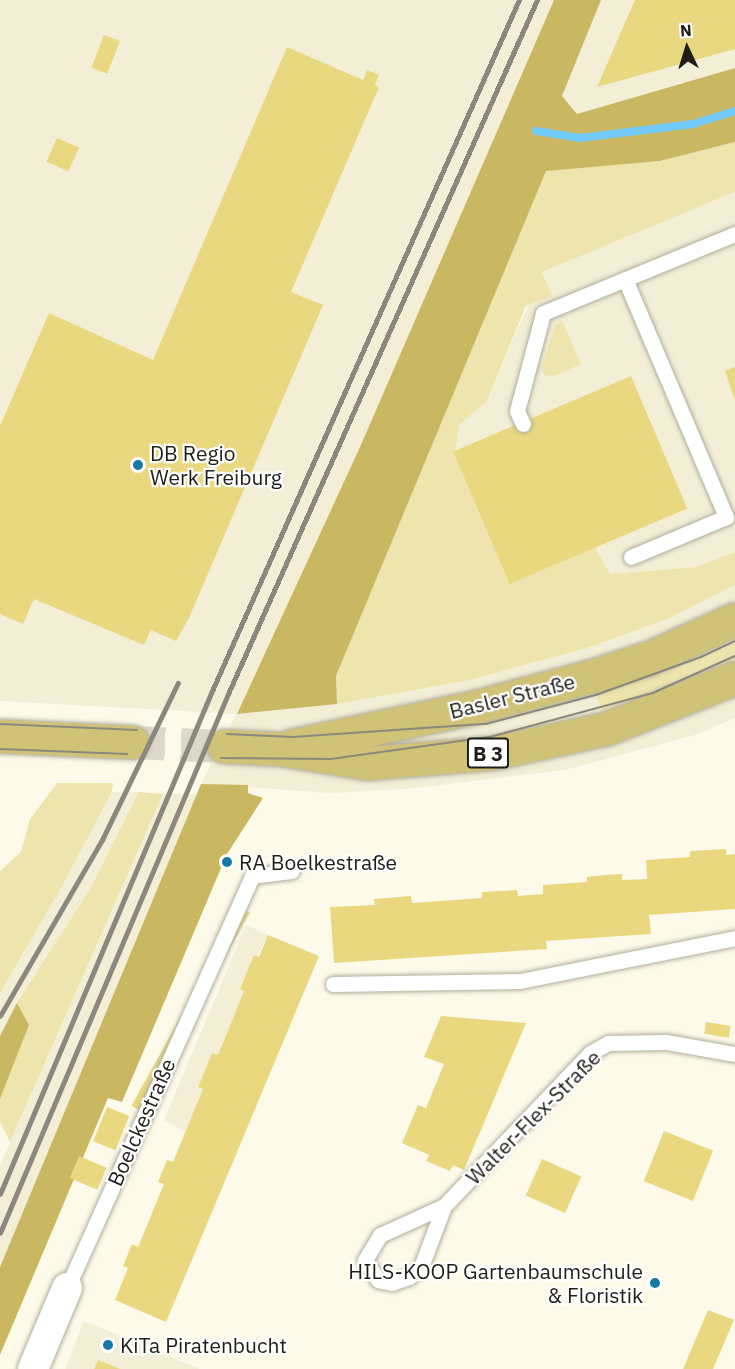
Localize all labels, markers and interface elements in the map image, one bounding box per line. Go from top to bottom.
north arrow [657,18,717,78]
text: N [679,20,692,40]
place label: DB Regio Werk Freiburg [150,440,282,490]
marker: DB Regio Werk Freiburg [131,458,145,472]
street label: Basler Straße [447,668,577,724]
road number: B 3 [466,736,510,770]
place label: RA Boelkestraße [239,849,397,875]
marker: RA Boelkestraße [220,855,234,869]
street label: Walter-Flex-Straße [461,1045,605,1189]
street label: Boelckestraße [102,1054,180,1190]
place label: HILS-KOOP Gartenbaumschule & Floristik [348,1258,643,1308]
marker: HILS-KOOP Gartenbaumschule & Floristik [648,1276,662,1290]
place label: KiTa Piratenbucht [120,1332,287,1358]
marker: KiTa Piratenbucht [101,1338,115,1352]

